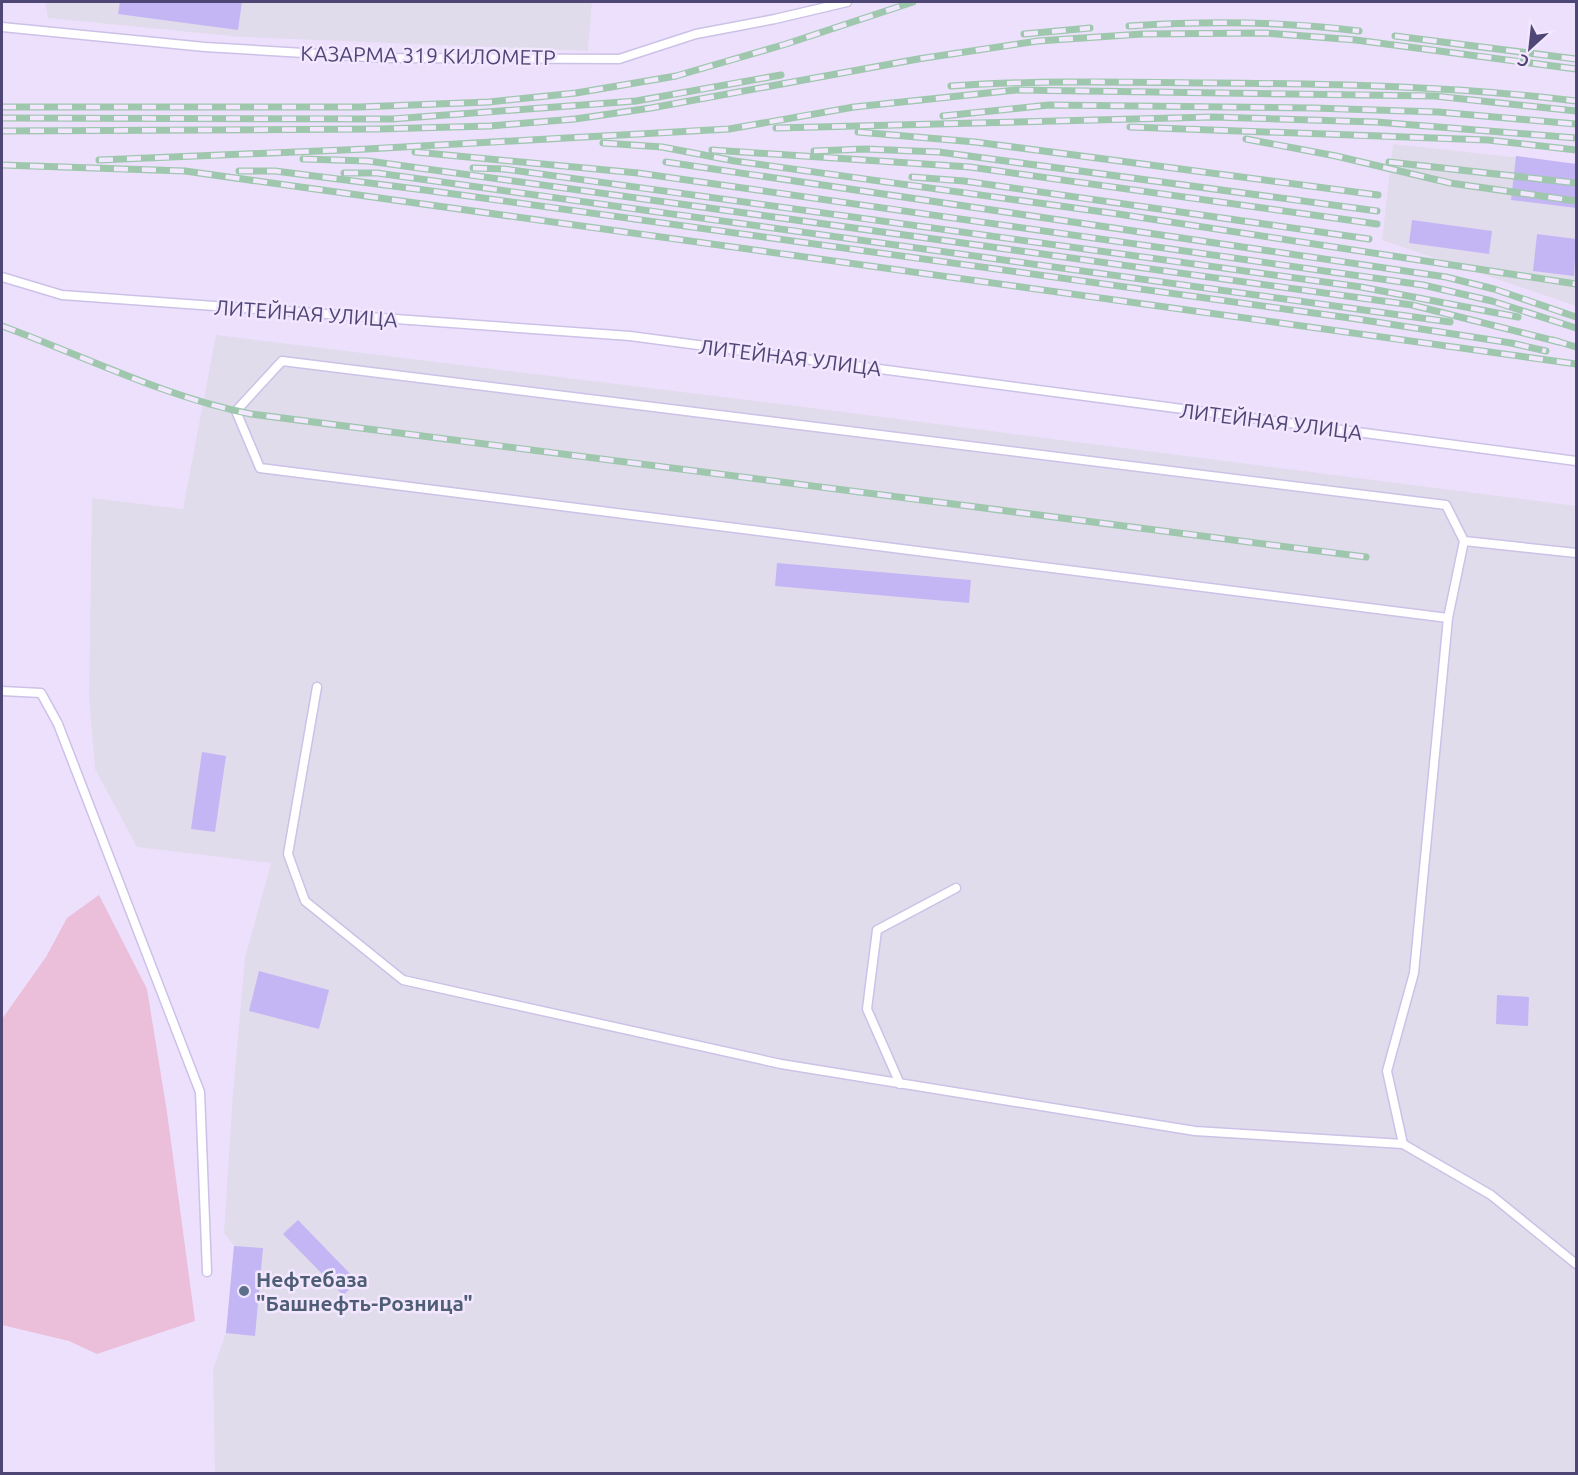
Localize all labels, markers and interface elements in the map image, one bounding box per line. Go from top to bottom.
north arrow [1500,18,1560,78]
street label: КАЗАРМА 319 КИЛОМЕТР [300,41,556,69]
text: С [1515,51,1532,72]
street label: ЛИТЕЙНАЯ УЛИЦА [214,295,399,331]
street label: ЛИТЕЙНАЯ УЛИЦА [697,334,883,380]
street label: ЛИТЕЙНАЯ УЛИЦА [1178,398,1364,444]
place label: Нефтебаза "Башнефть-Розница" [256,1267,473,1315]
marker: Нефтебаза "Башнефть-Розница" [237,1284,251,1298]

